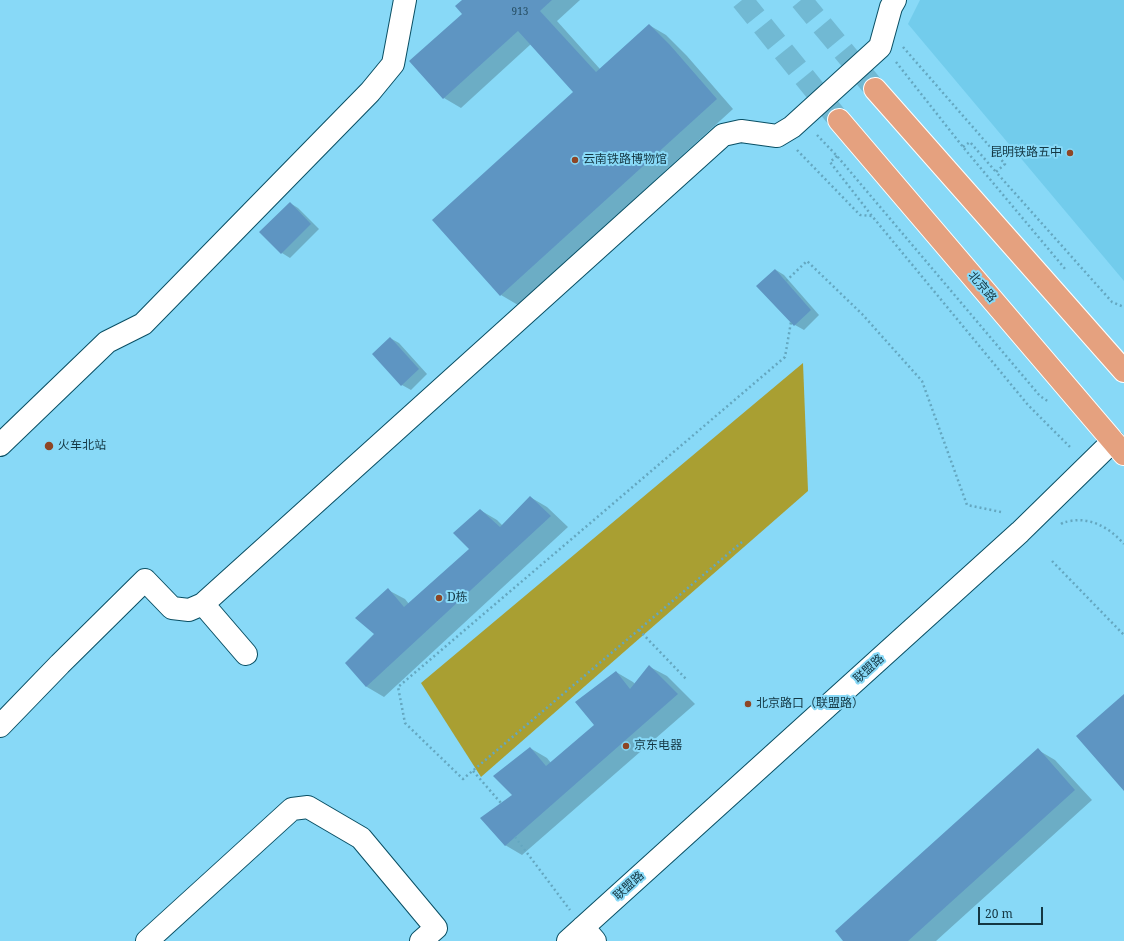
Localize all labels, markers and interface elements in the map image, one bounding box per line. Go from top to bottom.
house number: 913 [512,6,528,18]
place label: 昆明铁路五中 [990,146,1062,160]
marker: 昆明铁路五中 [1065,148,1075,158]
place label: 云南铁路博物馆 [583,153,667,167]
marker: 云南铁路博物馆 [570,155,580,165]
street label: 北京路 [965,269,999,305]
place label: 火车北站 [58,439,106,453]
marker: 火车北站 [43,440,55,452]
place label: D栋 [447,591,468,605]
marker: D栋 [434,593,444,603]
street label: 联盟路 [851,652,887,686]
place label: 北京路口（联盟路） [756,697,864,711]
marker: 北京路口（联盟路） [743,699,753,709]
place label: 京东电器 [634,739,682,753]
marker: 京东电器 [621,741,631,751]
street label: 联盟路 [611,869,647,903]
scale bar [980,899,1045,925]
text: 20 m [985,905,1013,922]

